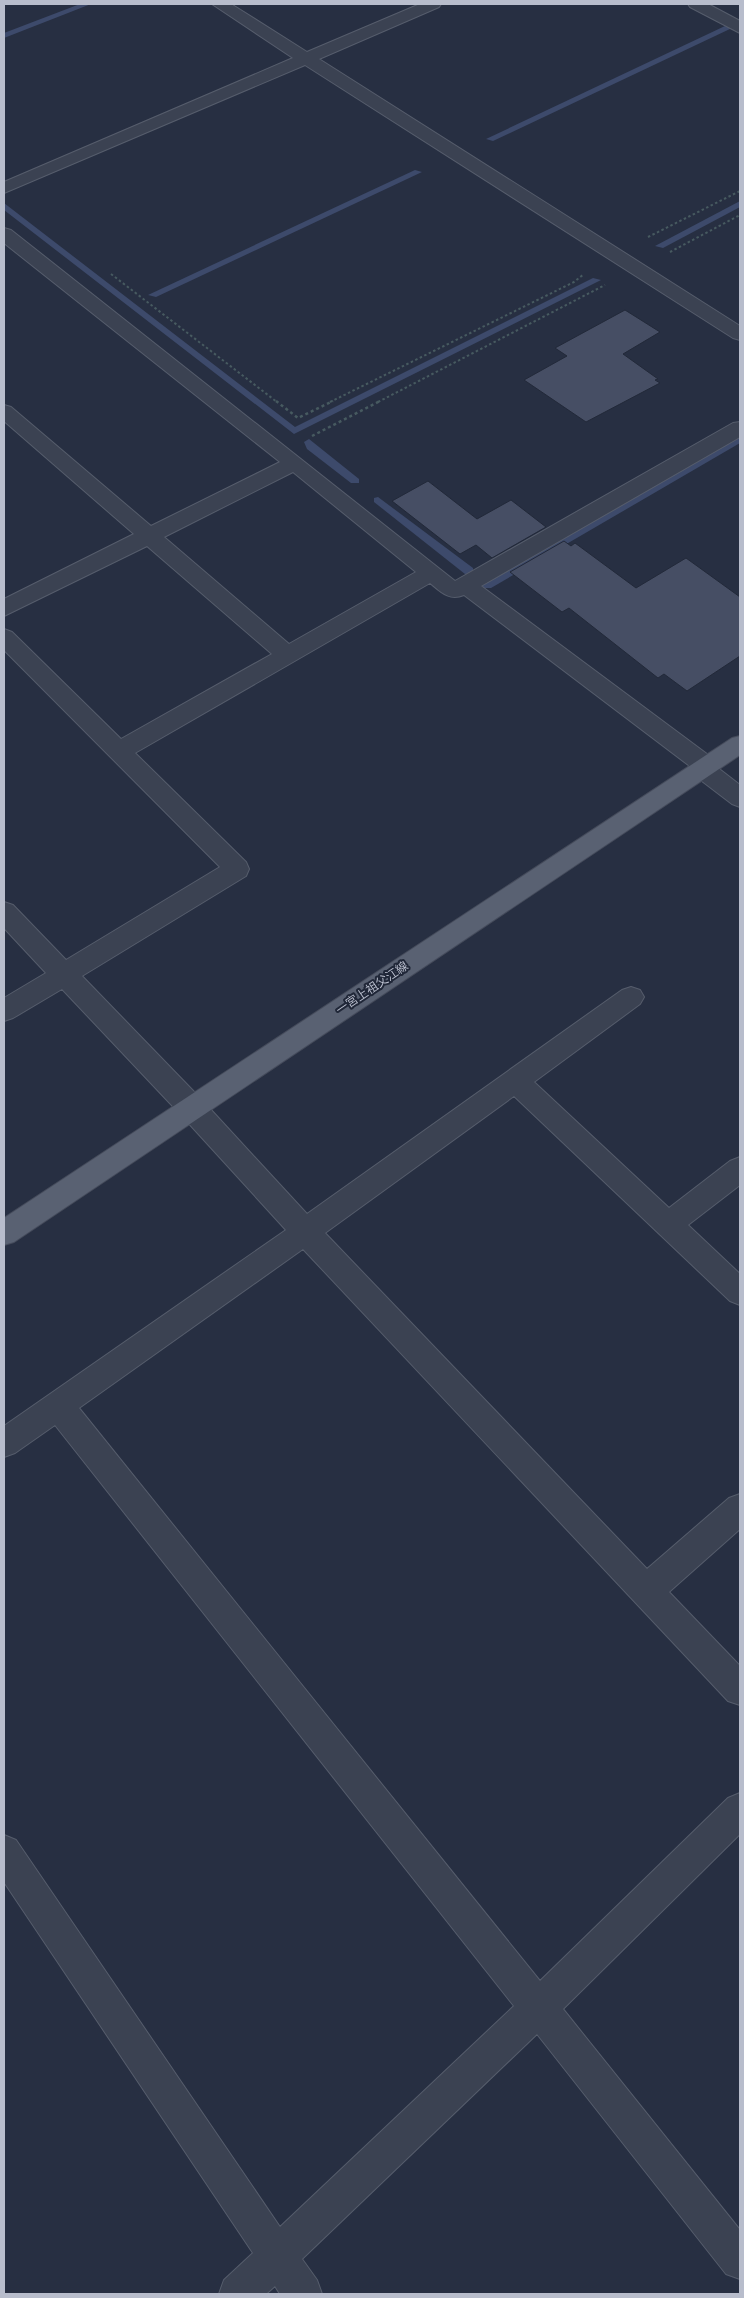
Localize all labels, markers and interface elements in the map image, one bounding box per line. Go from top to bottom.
street label: 一宮上祖父江線 [333,959,411,1017]

